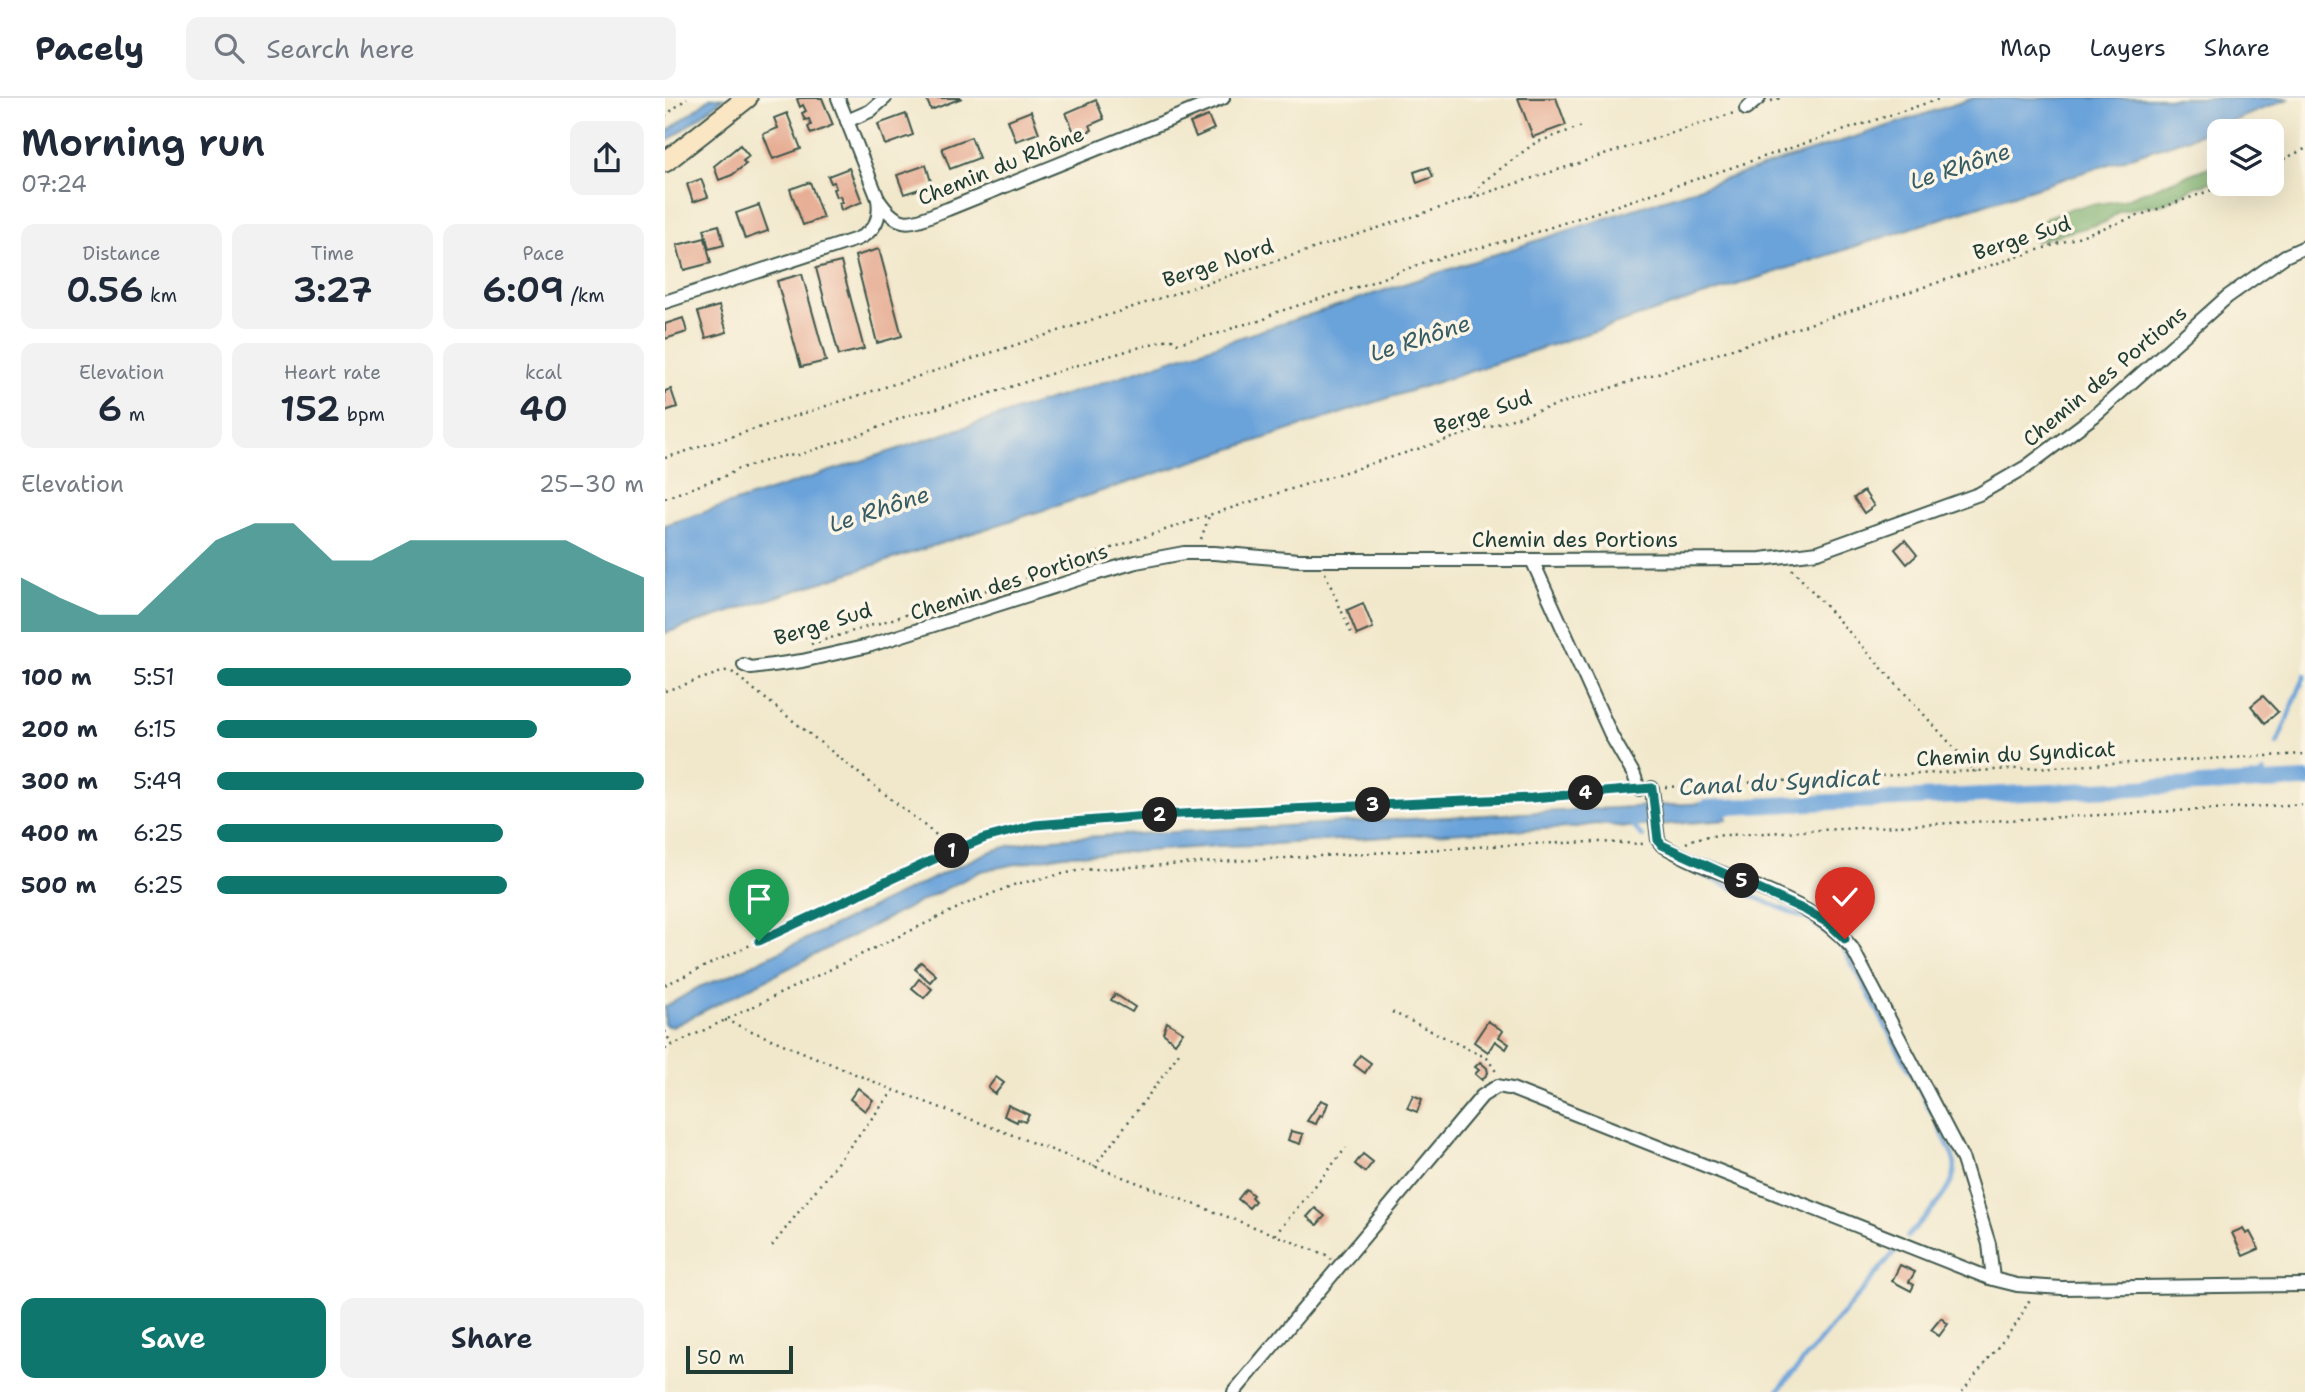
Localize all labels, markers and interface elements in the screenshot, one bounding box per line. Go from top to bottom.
search box [186,17,676,80]
text: Pacely [35,26,144,71]
icon: search [210,29,248,67]
text: Search here [266,31,415,66]
text: Map [2000,32,2051,64]
text: Layers [2089,32,2166,64]
text: Share [2204,32,2270,64]
text: Morning run [21,117,265,168]
map controls [2207,119,2284,196]
button: layers [2207,119,2284,196]
street label: Chemin du Rhône [914,120,1088,212]
button: share [570,121,644,195]
water label: Le Rhône [1906,136,2014,196]
text: 07:24 [21,169,87,199]
street label: Berge Sud [1970,209,2074,267]
street label: Berge Nord [1159,232,1277,294]
text: Distance [83,241,160,266]
text: Time [311,241,354,266]
text: Pace [523,241,564,266]
text: 0.56 [66,266,144,313]
text: 3:27 [292,266,373,313]
text: 6:09 [482,266,564,313]
text: km [144,283,177,308]
text: /km [564,283,605,308]
street label: Chemin des Portions [2017,299,2193,453]
water label: Le Rhône [1366,308,1474,368]
text: Elevation [79,360,164,385]
text: Heart rate [284,360,381,385]
text: kcal [525,360,562,385]
street label: Berge Sud [1431,383,1535,441]
text: 6 [98,385,122,432]
text: 152 [280,385,340,432]
text: 40 [519,385,568,432]
text: m [122,402,145,427]
text: bpm [340,402,385,427]
text: Elevation [21,469,124,499]
text: 25–30 m [539,469,644,499]
water label: Le Rhône [825,479,933,539]
street label: Chemin des Portions [1472,526,1678,554]
street label: Chemin des Portions [907,537,1111,627]
street label: Berge Sud [771,596,875,652]
text: 100 m [21,662,92,692]
text: 5:51 [133,662,175,692]
text: 200 m [21,714,98,744]
text: 6:15 [133,714,176,744]
street label: Chemin du Syndicat [1915,735,2117,773]
water label: Canal du Syndicat [1678,762,1882,802]
text: 300 m [21,766,98,796]
text: 5:49 [133,766,182,796]
pin: 4 [1569,776,1604,810]
text: 4 [1579,780,1592,805]
pin: 3 [1355,788,1391,822]
text: 3 [1366,792,1379,817]
pin: 2 [1142,798,1177,832]
text: 2 [1153,802,1166,827]
text: 400 m [21,818,98,848]
text: 6:25 [133,818,183,848]
pin: 1 [935,834,969,868]
text: 1 [947,838,956,863]
pin: 5 [1725,864,1759,898]
pin [1815,867,1875,939]
text: 5 [1736,868,1747,893]
pin [729,869,789,941]
text: 500 m [21,870,96,900]
text: 6:25 [133,870,183,900]
icon: check [1826,878,1864,916]
icon: arrive [740,880,778,918]
button: Save [21,1298,326,1378]
button: Share [340,1298,644,1378]
scale bar [686,1343,793,1375]
text: 50 m [697,1345,745,1370]

